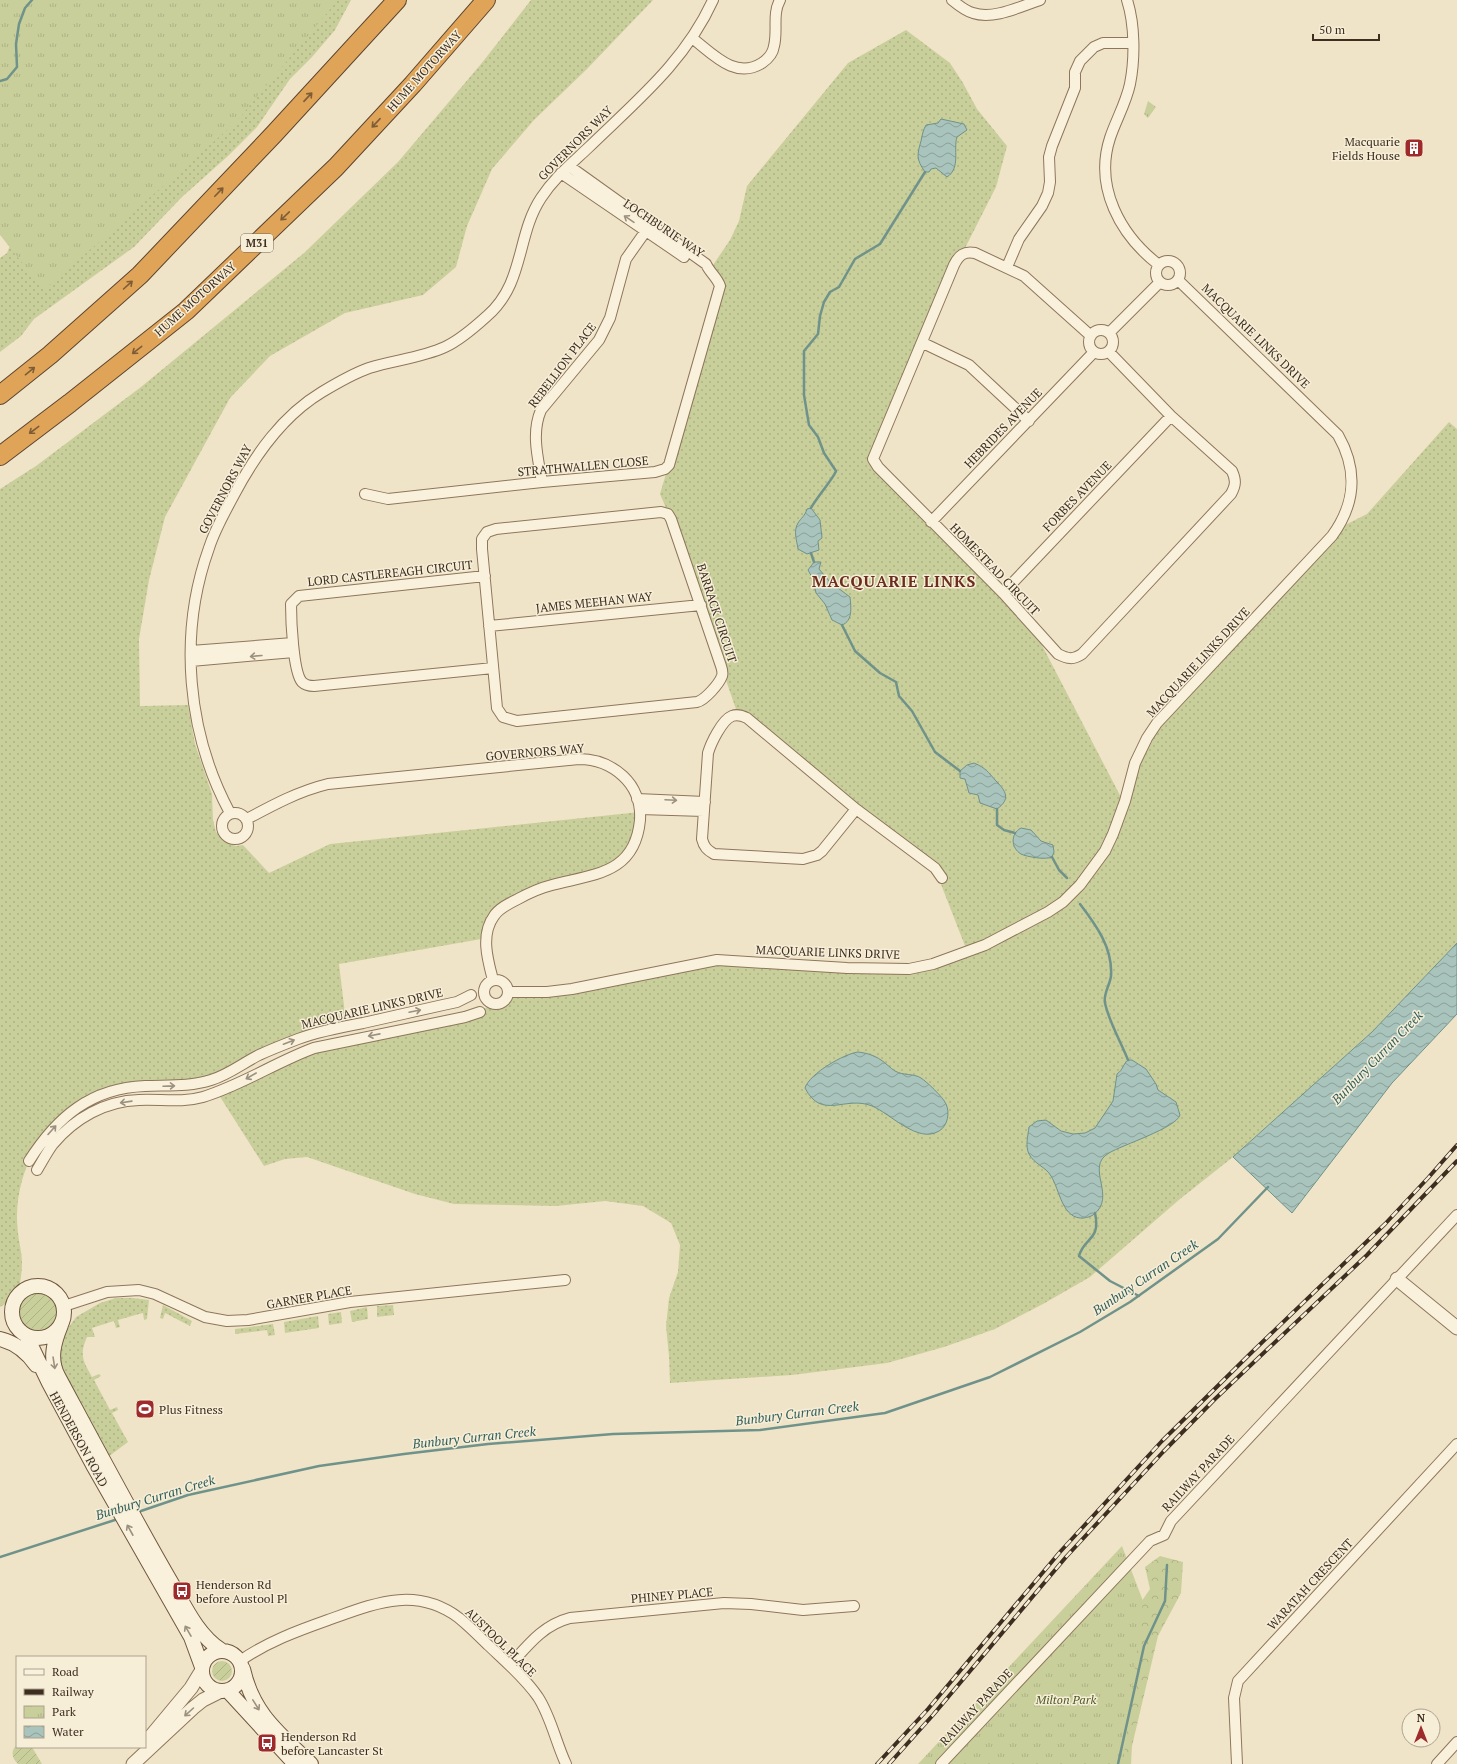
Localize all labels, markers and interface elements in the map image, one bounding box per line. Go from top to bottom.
scale bar [1313,16,1379,42]
text: 50 m [1319,22,1346,37]
street label: HUME MOTORWAY [384,27,465,115]
one-way arrow [303,92,312,102]
street label: GOVERNORS WAY [535,102,616,183]
one-way arrow [372,118,381,129]
place label: Macquarie Fields House [1332,134,1400,163]
building icon: Macquarie Fields House [1403,137,1425,159]
one-way arrow [214,187,223,197]
street label: LOCHBURIE WAY [621,196,707,261]
one-way arrow [280,211,290,221]
one-way arrow [623,215,635,223]
road number: M31 [241,234,273,252]
street label: HUME MOTORWAY [151,258,239,339]
one-way arrow [123,280,133,290]
street label: MACQUARIE LINKS DRIVE [1199,280,1313,392]
street label: REBELLION PLACE [525,319,599,411]
one-way arrow [131,345,142,354]
one-way arrow [25,366,36,375]
street label: HEBRIDES AVENUE [961,385,1045,471]
one-way arrow [29,426,40,434]
street label: GOVERNORS WAY [195,441,255,536]
street label: STRATHWALLEN CLOSE [517,453,649,479]
street label: FORBES AVENUE [1039,458,1115,534]
street label: HOMESTEAD CIRCUIT [947,520,1043,619]
street label: LORD CASTLEREAGH CIRCUIT [307,557,474,589]
street label: BARRACK CIRCUIT [694,561,740,665]
district label: MACQUARIE LINKS [812,570,976,592]
street label: JAMES MEEHAN WAY [535,588,653,616]
street label: MACQUARIE LINKS DRIVE [1143,604,1253,720]
one-way arrow [250,652,263,659]
street label: GOVERNORS WAY [485,740,585,764]
one-way arrow [664,796,677,804]
street label: MACQUARIE LINKS DRIVE [756,942,901,962]
street label: MACQUARIE LINKS DRIVE [300,984,444,1032]
water label: Bunbury Curran Creek [1327,1006,1427,1109]
one-way arrow [408,1007,421,1015]
one-way arrow [368,1032,381,1040]
one-way arrow [283,1038,295,1046]
one-way arrow [245,1072,257,1080]
one-way arrow [162,1083,175,1090]
one-way arrow [120,1098,133,1106]
one-way arrow [47,1124,56,1135]
water label: Bunbury Curran Creek [1088,1234,1202,1320]
street label: GARNER PLACE [265,1282,353,1312]
one-way arrow [50,1356,58,1369]
street label: HENDERSON ROAD [47,1389,111,1489]
water label: Bunbury Curran Creek [733,1396,860,1430]
sports icon: Plus Fitness [134,1398,156,1420]
place label: Plus Fitness [159,1402,223,1417]
water label: Bunbury Curran Creek [410,1421,537,1453]
street label: RAILWAY PARADE [1159,1431,1237,1515]
water label: Bunbury Curran Creek [92,1470,218,1524]
one-way arrow [125,1524,133,1536]
street label: WARATAH CRESCENT [1264,1535,1357,1633]
place label: Henderson Rd before Austool Pl [196,1577,288,1606]
bus stop icon: Henderson Rd before Austool Pl [171,1580,193,1602]
street label: PHINEY PLACE [630,1584,714,1606]
street label: AUSTOOL PLACE [462,1604,540,1680]
one-way arrow [183,1625,191,1637]
legend [16,1656,146,1748]
text: Road [52,1664,79,1679]
street label: RAILWAY PARADE [937,1665,1015,1749]
text: Railway [52,1684,95,1699]
park label: Milton Park [1035,1692,1096,1707]
one-way arrow [252,1699,260,1710]
text: Park [52,1704,77,1719]
one-way arrow [184,1707,194,1717]
north arrow [1401,1708,1441,1748]
text: N [1417,1711,1426,1725]
text: Water [52,1724,84,1739]
place label: Henderson Rd before Lancaster St [281,1729,384,1758]
bus stop icon: Henderson Rd before Lancaster St [256,1732,278,1754]

